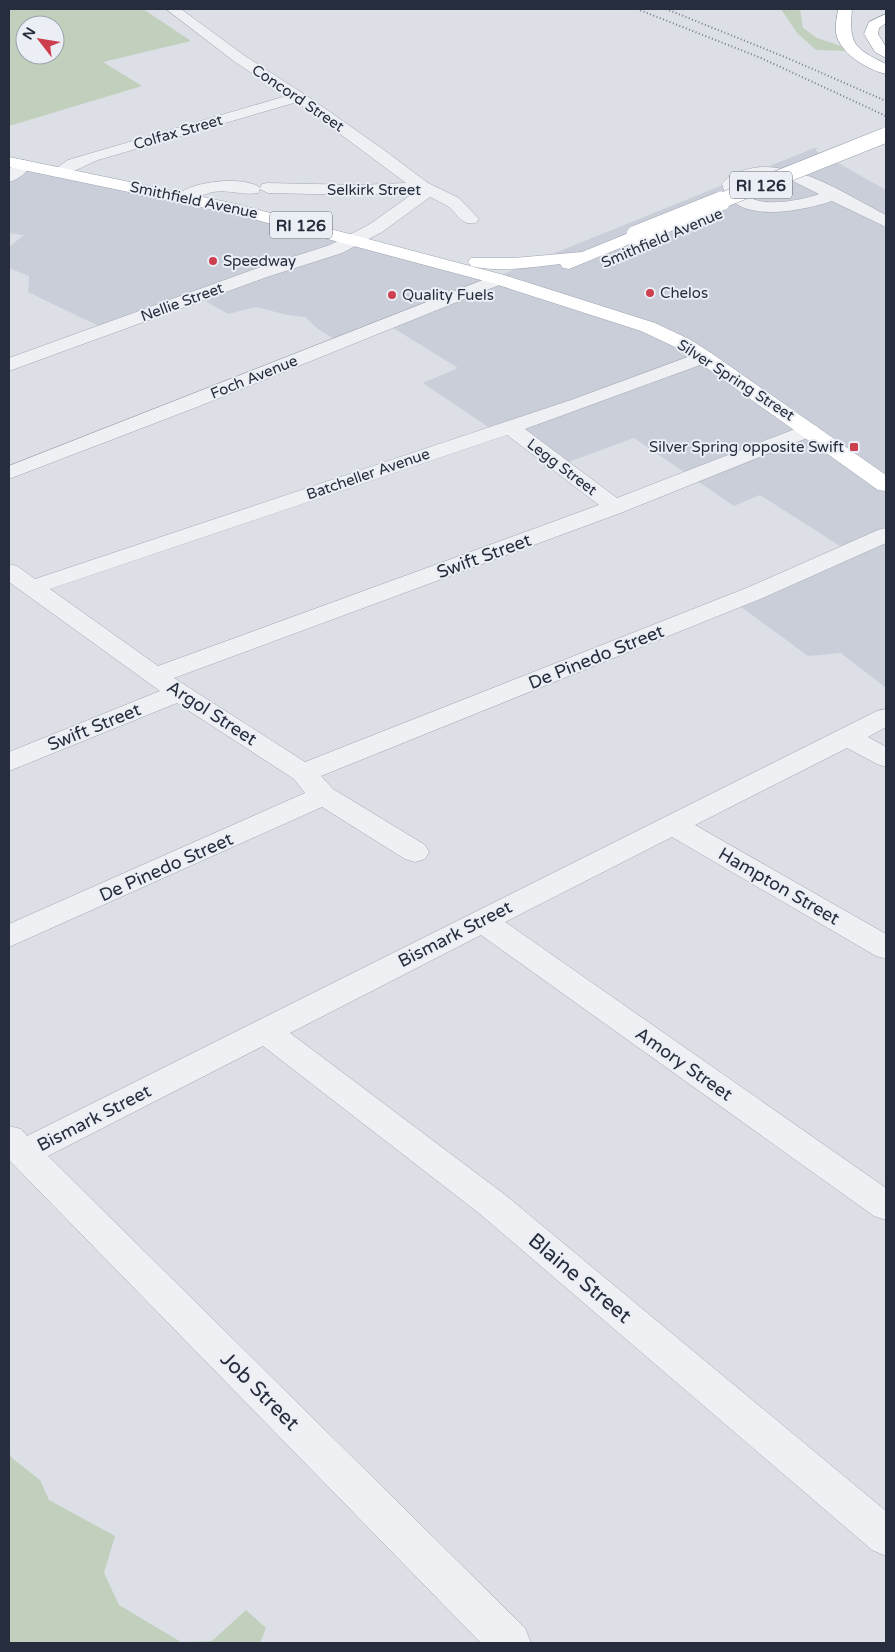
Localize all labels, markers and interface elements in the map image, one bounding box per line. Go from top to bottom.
north arrow [15,15,65,65]
text: N [19,24,39,43]
street label: Concord Street [249,61,348,136]
street label: Colfax Street [131,111,225,153]
road number: RI 126 [730,172,792,198]
street label: Smithfield Avenue [128,178,260,222]
street label: Selkirk Street [327,181,421,199]
street label: Smithfield Avenue [599,204,725,272]
road number: RI 126 [270,212,332,238]
place label: Speedway [223,252,296,270]
marker: Speedway [207,255,219,267]
street label: Nellie Street [138,279,226,325]
place label: Chelos [660,284,708,302]
place label: Quality Fuels [402,286,494,304]
marker: Chelos [644,287,656,299]
marker: Quality Fuels [386,289,398,301]
street label: Silver Spring Street [674,335,798,425]
street label: Foch Avenue [208,351,300,403]
street label: Legg Street [524,435,601,499]
place label: Silver Spring opposite Swift [649,438,844,456]
marker: Silver Spring opposite Swift [848,441,860,453]
street label: Batcheller Avenue [304,444,432,504]
street label: Swift Street [434,529,534,583]
street label: De Pinedo Street [525,620,667,694]
street label: Argol Street [163,676,261,750]
street label: Swift Street [44,698,144,756]
street label: De Pinedo Street [96,828,236,906]
street label: Hampton Street [714,842,844,930]
street label: Bismark Street [394,896,516,972]
street label: Amory Street [631,1022,737,1106]
street label: Bismark Street [33,1080,155,1156]
street label: Blaine Street [523,1228,636,1329]
street label: Job Street [215,1347,304,1436]

